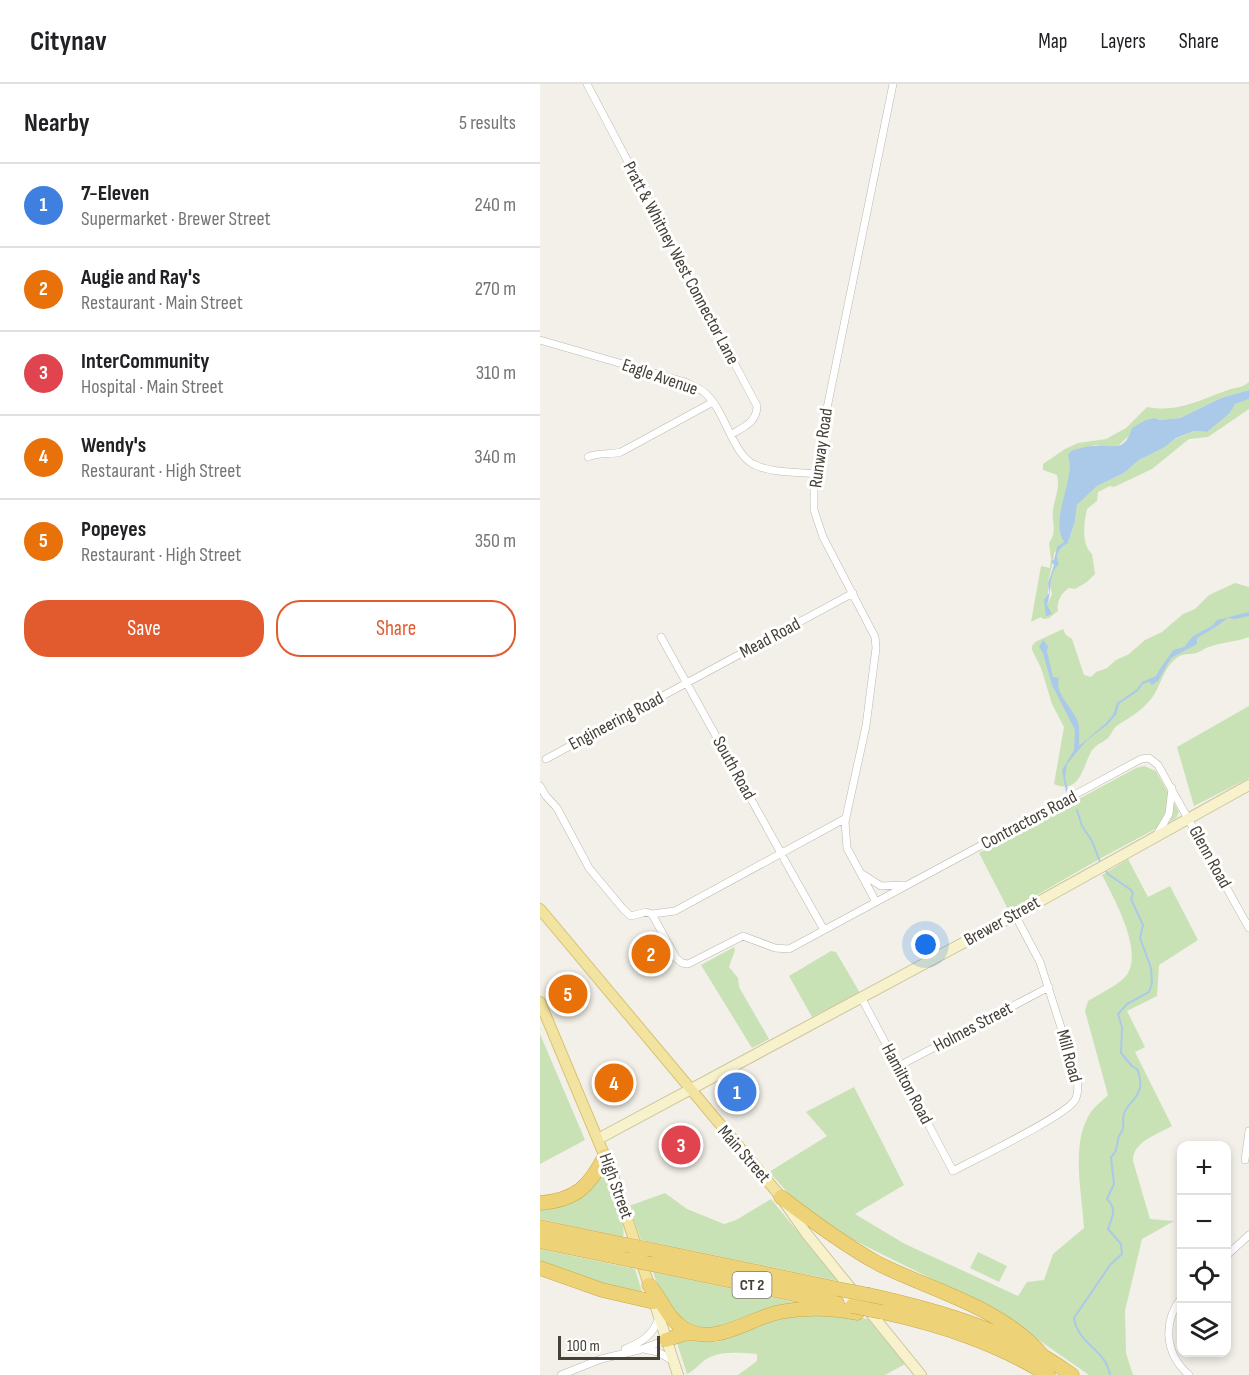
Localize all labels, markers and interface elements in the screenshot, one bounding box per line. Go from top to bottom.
text: Citynav [30,25,107,58]
text: Map [1038,29,1067,54]
text: Layers [1100,29,1146,54]
text: Share [1179,29,1219,54]
text: Nearby [24,108,90,139]
text: 5 results [459,111,516,135]
street label: Pratt & Whitney West Connector Lane [619,158,743,368]
text: 7-Eleven [81,180,149,207]
text: 1 [40,193,47,217]
text: 240 m [475,193,516,217]
text: Supermarket · Brewer Street [81,207,271,231]
text: Augie and Ray's [81,264,200,291]
text: 2 [39,277,48,301]
text: 270 m [475,277,516,301]
text: Restaurant · Main Street [81,291,243,315]
text: InterCommunity [81,348,209,375]
street label: Eagle Avenue [619,354,701,400]
text: 3 [39,361,48,385]
text: 310 m [476,361,516,385]
text: Hospital · Main Street [81,375,224,399]
street label: Runway Road [805,407,837,489]
text: Wendy's [81,432,146,459]
text: 4 [39,445,48,469]
text: 340 m [474,445,516,469]
text: Restaurant · High Street [81,459,241,483]
text: Popeyes [81,516,146,543]
text: 5 [39,529,48,553]
text: 350 m [475,529,516,553]
text: Restaurant · High Street [81,543,241,567]
button: Save [24,600,264,657]
button: Share [276,600,516,657]
street label: Mead Road [736,613,804,663]
street label: Engineering Road [565,687,667,755]
street label: South Road [708,733,760,803]
street label: Contractors Road [978,786,1080,854]
street label: Glenn Road [1184,822,1236,892]
street label: Brewer Street [960,891,1044,950]
your location [911,930,940,959]
pin: 2 [632,932,670,976]
pin: 5 [549,972,588,1016]
street label: Holmes Street [930,997,1016,1056]
street label: Mill Road [1052,1027,1086,1085]
street label: Hamilton Road [877,1040,937,1128]
pin: 4 [594,1060,634,1106]
pin: 1 [718,1070,756,1114]
street label: Main Street [713,1121,775,1188]
pin: 3 [662,1122,700,1168]
map controls [1177,1141,1231,1357]
button: + [1177,1141,1231,1195]
street label: High Street [594,1150,638,1222]
button: − [1177,1195,1231,1249]
button: locate [1177,1249,1231,1303]
road number: CT 2 [732,1272,772,1298]
button: layers [1177,1303,1231,1357]
scale bar [558,1333,660,1360]
text: 100 m [567,1337,600,1356]

